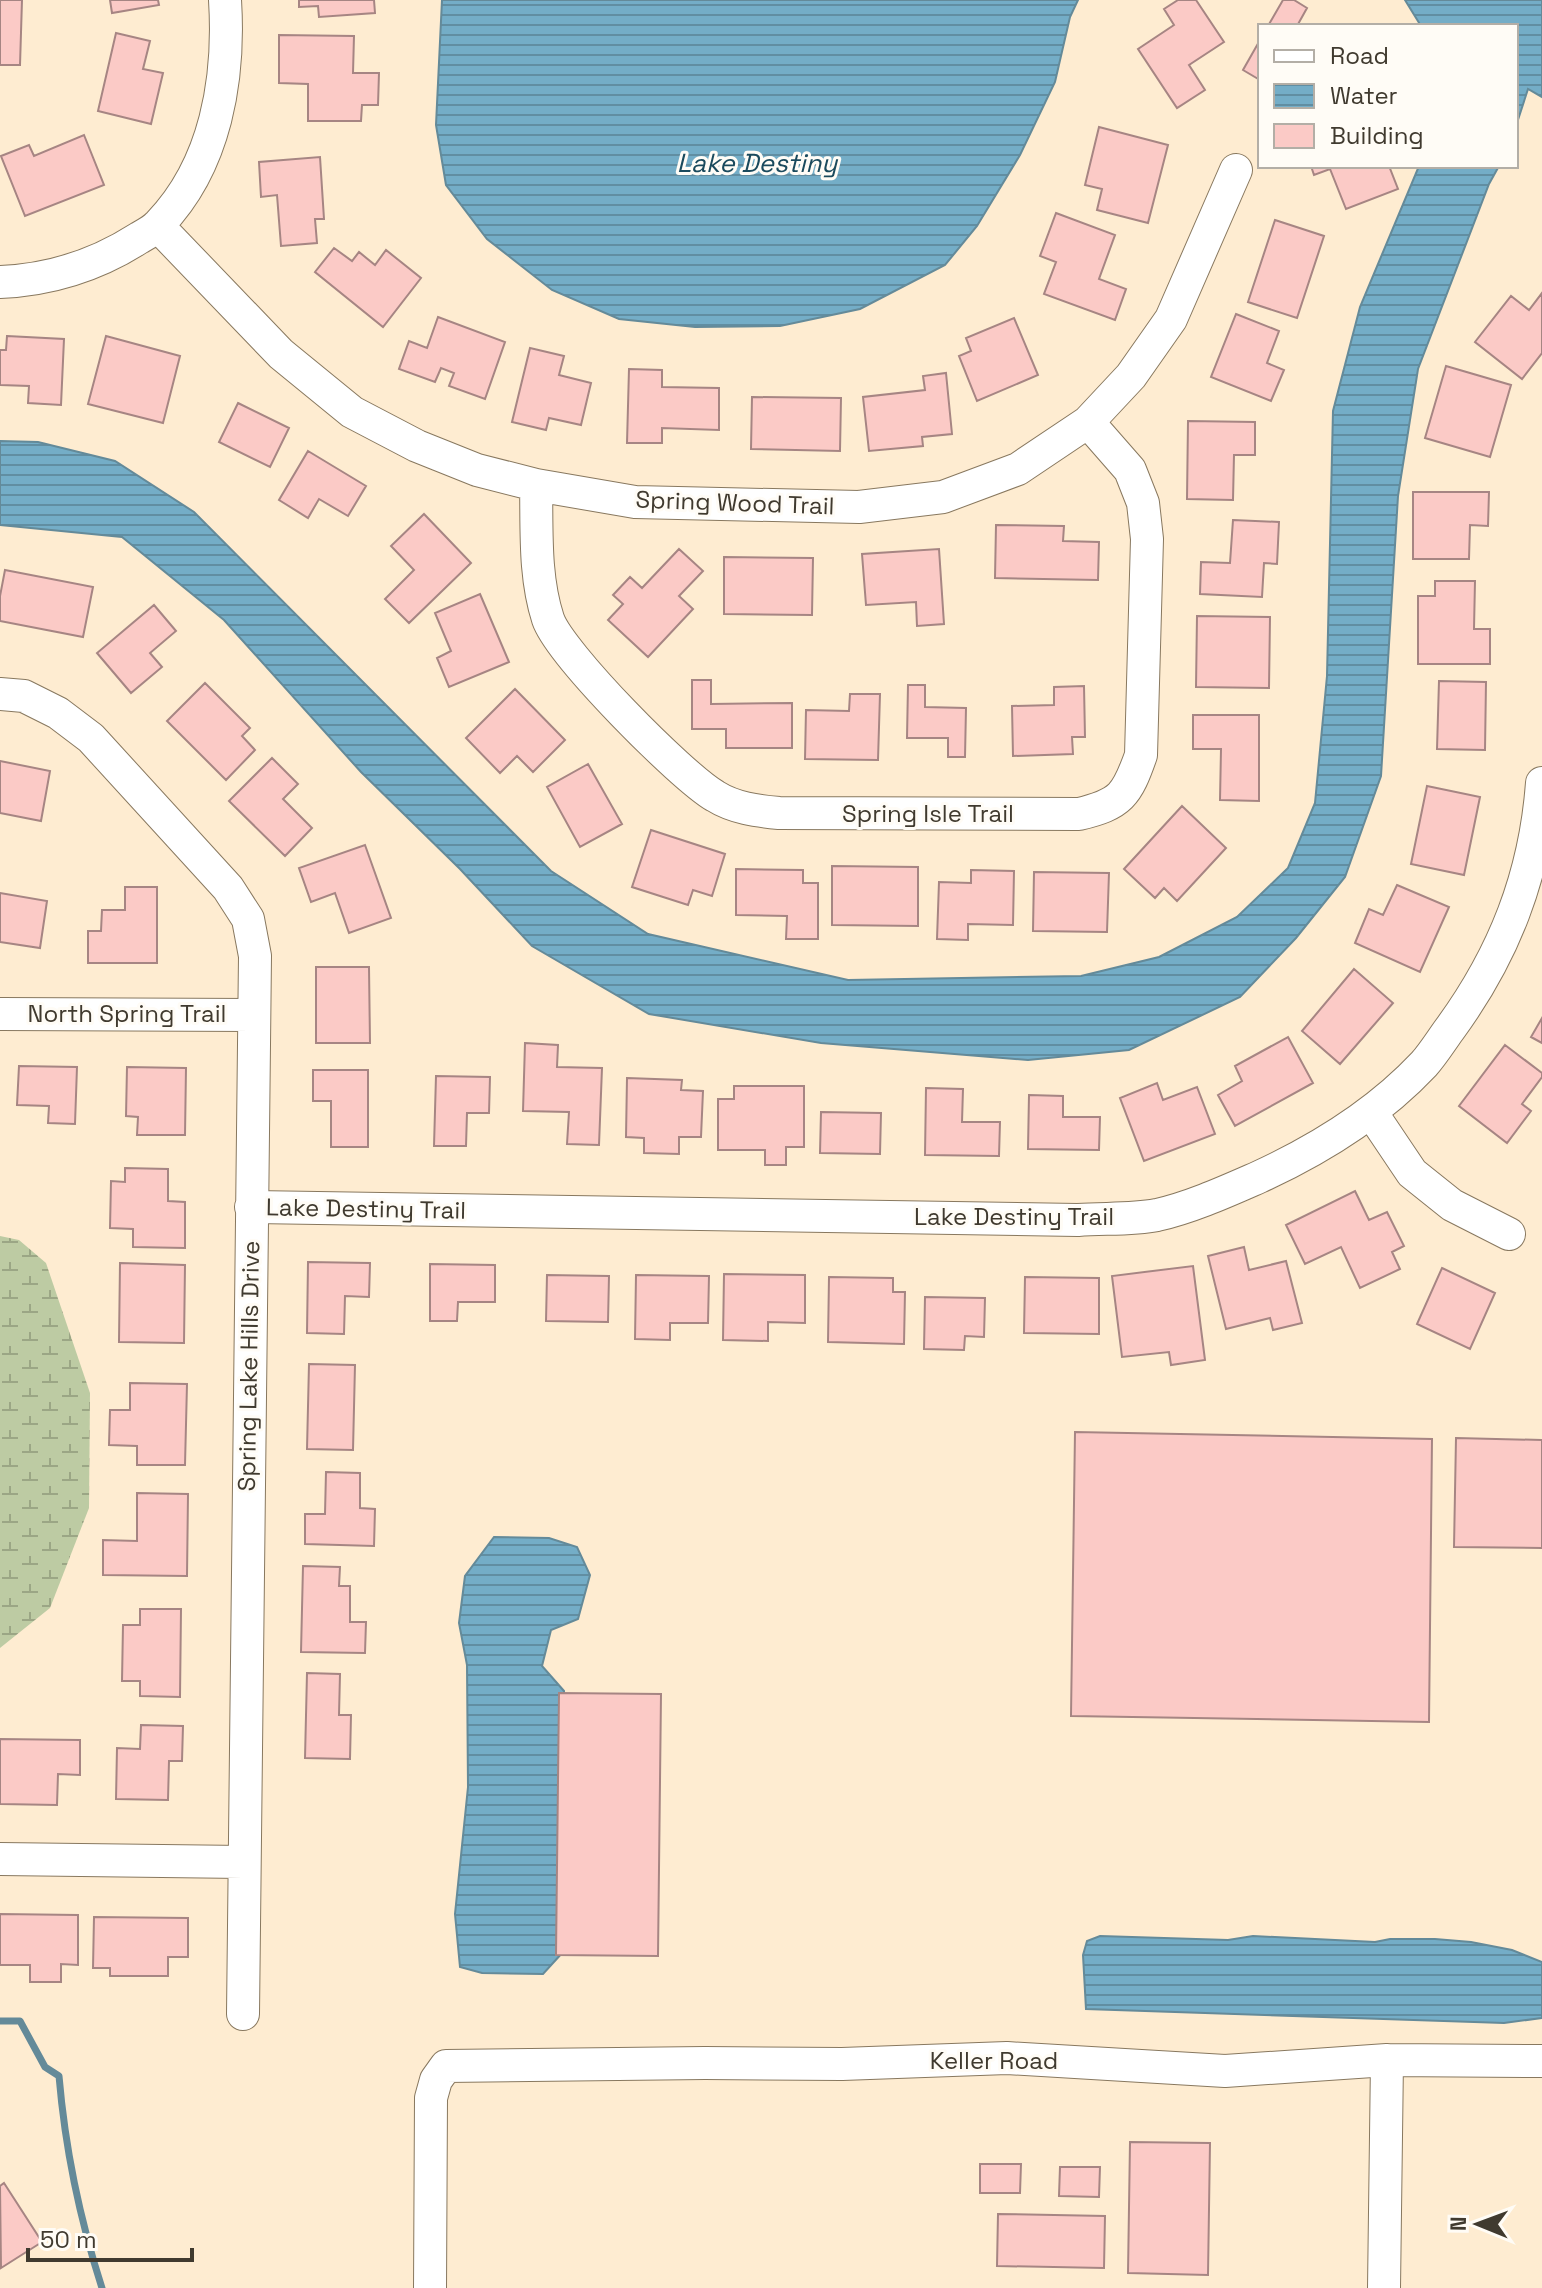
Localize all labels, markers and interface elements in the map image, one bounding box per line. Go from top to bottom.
legend [1258,24,1518,168]
text: Road [1330,40,1389,71]
text: Water [1330,80,1398,111]
text: Building [1330,120,1424,151]
water label: Lake Destiny [677,146,838,180]
street label: Spring Wood Trail [635,484,835,521]
street label: Spring Isle Trail [842,798,1014,829]
street label: North Spring Trail [28,998,226,1029]
street label: Lake Destiny Trail [266,1191,466,1226]
street label: Lake Destiny Trail [914,1201,1114,1232]
street label: Spring Lake Hills Drive [231,1240,266,1492]
street label: Keller Road [930,2045,1058,2076]
north arrow [1438,2184,1518,2264]
scale bar [28,2212,192,2262]
text: N [1444,2216,1472,2231]
text: 50 m [40,2224,97,2255]

